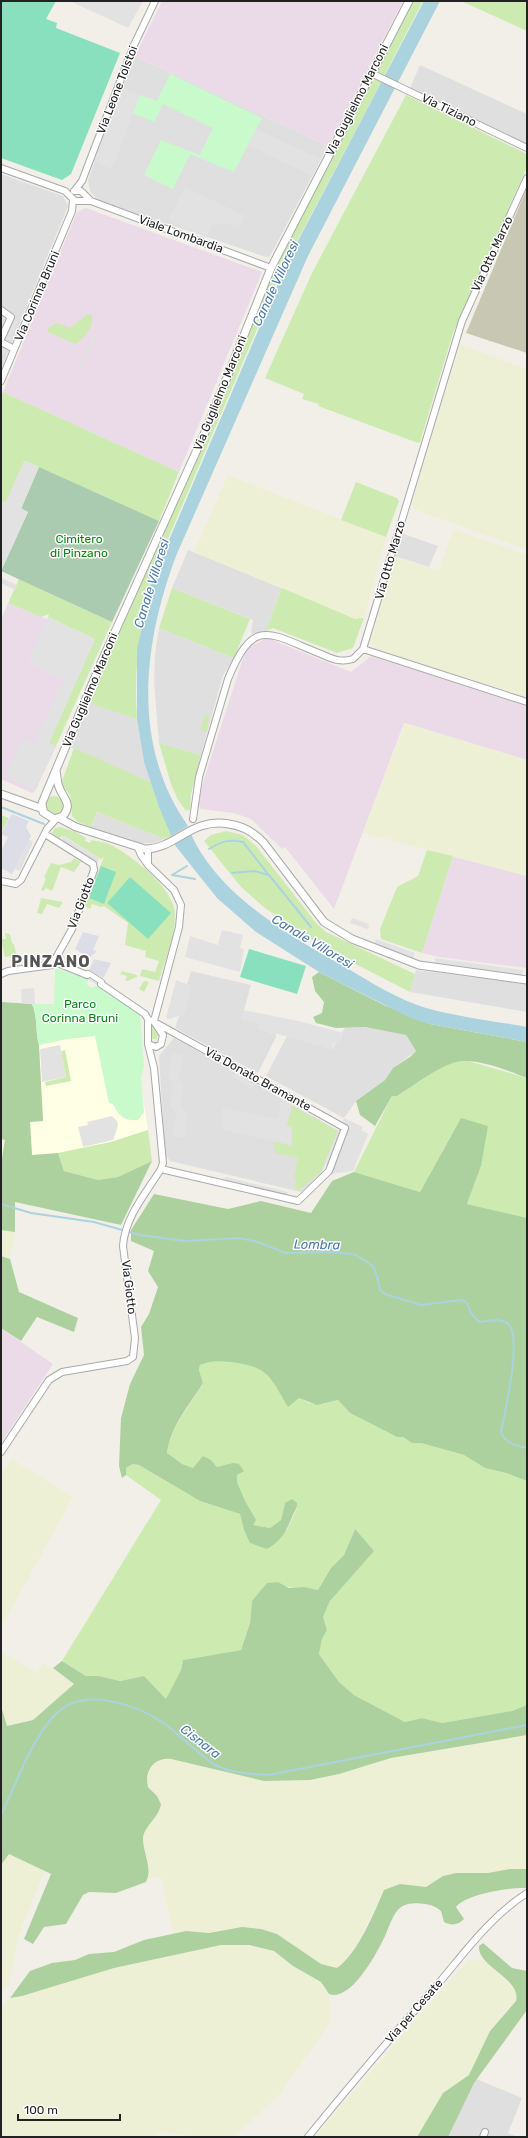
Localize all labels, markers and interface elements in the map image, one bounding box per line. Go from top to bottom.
street label: Via Guglielmo Marconi [323,42,391,158]
street label: Via Leone Tolstoi [94,44,140,136]
street label: Via Tiziano [419,91,479,129]
street label: Viale Lombardia [137,212,225,256]
street label: Via Otto Marzo [468,214,516,294]
water label: Canale Villoresi [249,237,302,328]
street label: Via Corinna Bruni [12,249,62,343]
street label: Via Guglielmo Marconi [190,333,250,453]
street label: Via Otto Marzo [372,519,408,601]
park label: Cimitero di Pinzano [50,532,108,560]
water label: Canale Villoresi [131,536,172,630]
street label: Via Guglielmo Marconi [60,631,121,749]
street label: Via Giotto [65,875,97,931]
water label: Canale Villoresi [269,911,357,972]
district label: PINZANO [11,952,91,971]
park label: Parco Corinna Bruni [42,997,118,1025]
street label: Via Donato Bramante [203,1044,314,1114]
water label: Lombra [294,1237,341,1252]
street label: Via Giotto [119,1259,139,1315]
water label: Cisnara [178,1721,224,1762]
street label: Via per Cesate [382,1976,446,2046]
scale bar [18,2096,120,2122]
text: 100 m [24,2103,58,2117]

